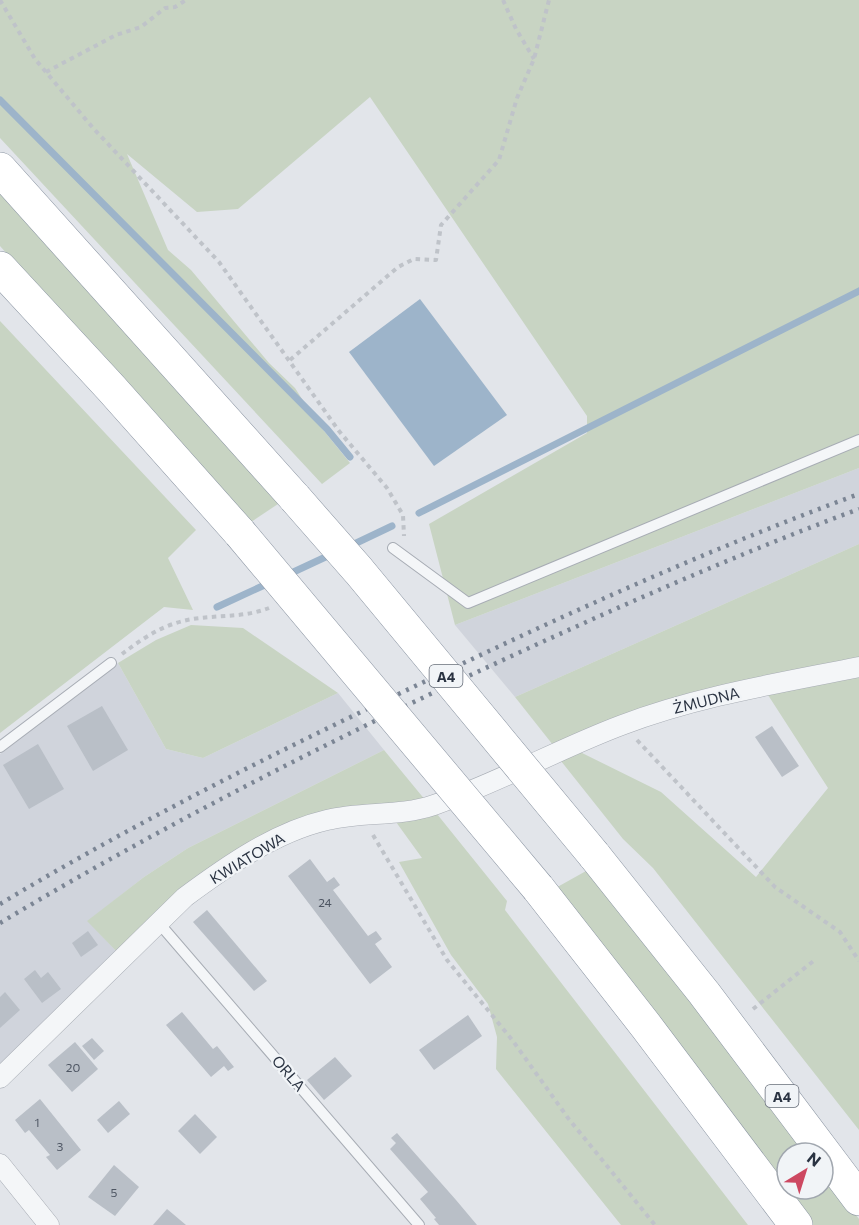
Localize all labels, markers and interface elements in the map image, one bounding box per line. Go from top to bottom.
road number: A4 [430,665,462,687]
street label: ŻMUDNA [671,683,741,717]
street label: KWIATOWA [206,829,288,887]
house number: 24 [318,895,332,909]
street label: ORLA [269,1052,309,1094]
house number: 20 [66,1060,80,1074]
road number: A4 [766,1085,798,1107]
house number: 1 [34,1115,40,1129]
house number: 3 [57,1139,64,1153]
north arrow [775,1141,835,1201]
text: N [804,1148,825,1170]
house number: 5 [111,1185,118,1199]

